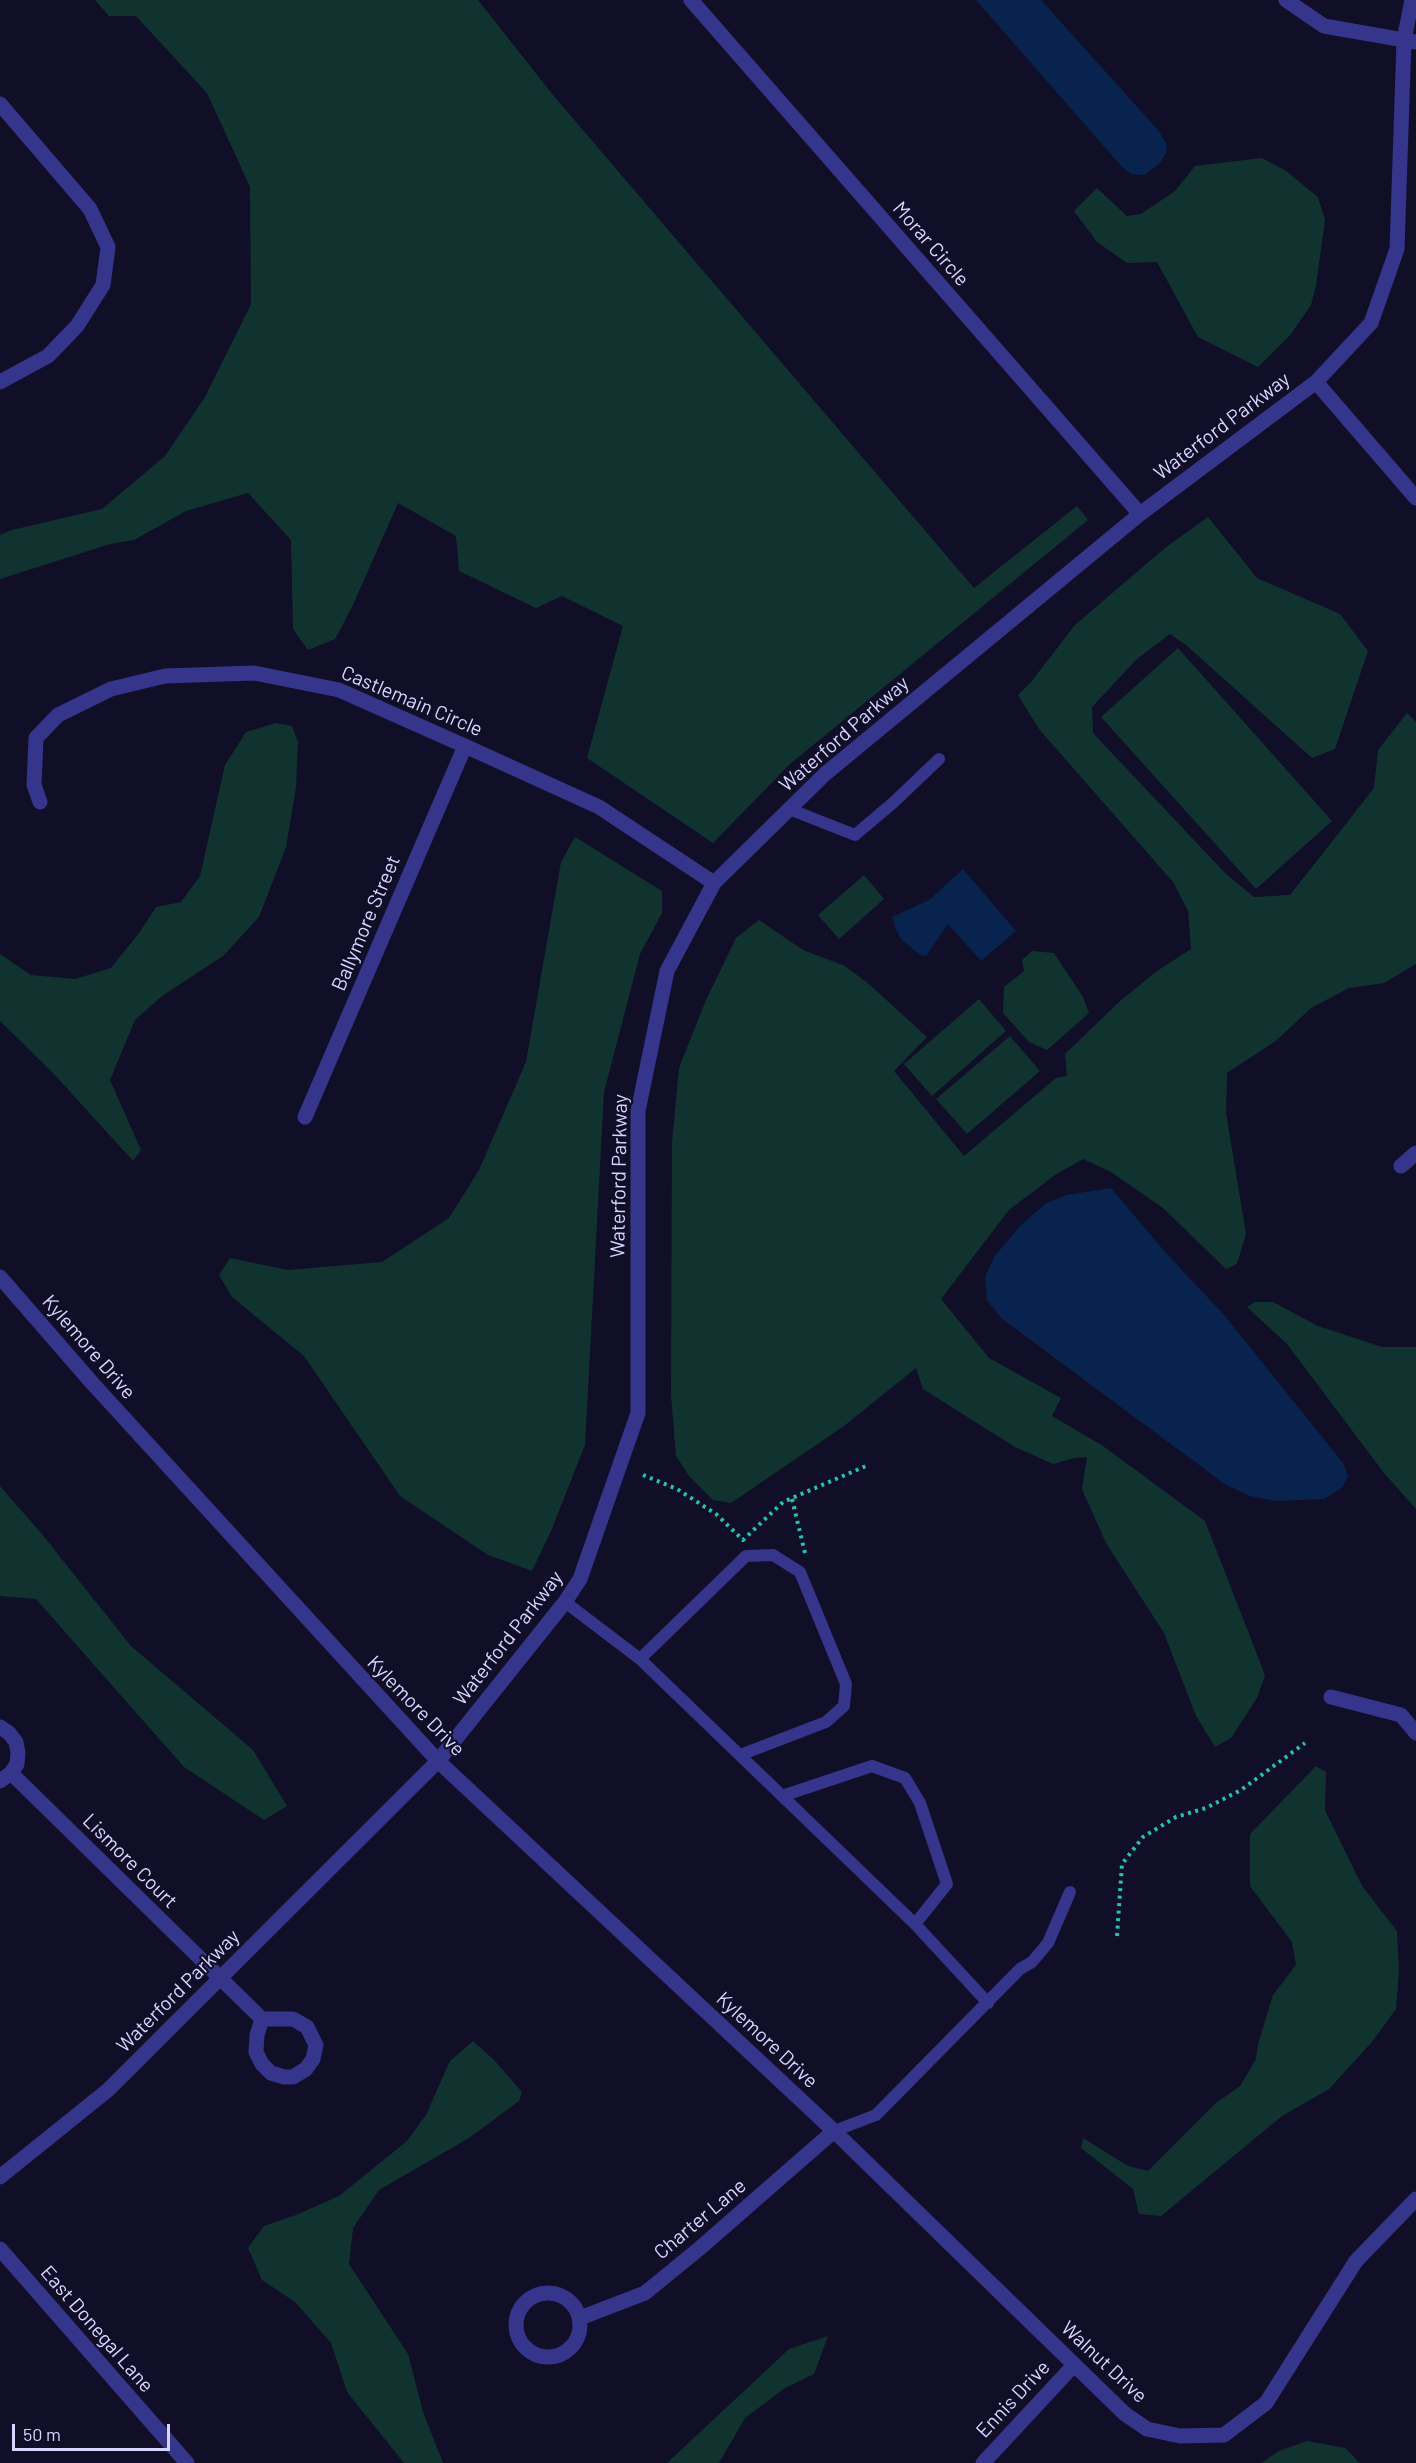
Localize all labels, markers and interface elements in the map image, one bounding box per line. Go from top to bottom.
street label: Morar Circle [888,197,974,291]
street label: Waterford Parkway [1149,367,1295,485]
street label: Castlemain Circle [338,660,486,742]
street label: Waterford Parkway [774,671,914,797]
street label: Ballymore Street [327,852,405,994]
street label: Waterford Parkway [606,1094,632,1258]
street label: Kylemore Drive [37,1290,141,1404]
street label: Waterford Parkway [448,1566,568,1710]
street label: Kylemore Drive [362,1651,470,1761]
street label: Lismore Court [78,1809,182,1913]
street label: Waterford Parkway [112,1925,244,2057]
street label: Kylemore Drive [711,1987,823,2093]
street label: Charter Lane [649,2174,751,2264]
street label: East Donegal Lane [35,2261,159,2397]
street label: Walnut Drive [1056,2316,1152,2408]
street label: Ennis Drive [971,2355,1055,2443]
scale bar [15,2412,172,2450]
text: 50 m [23,2423,61,2445]

